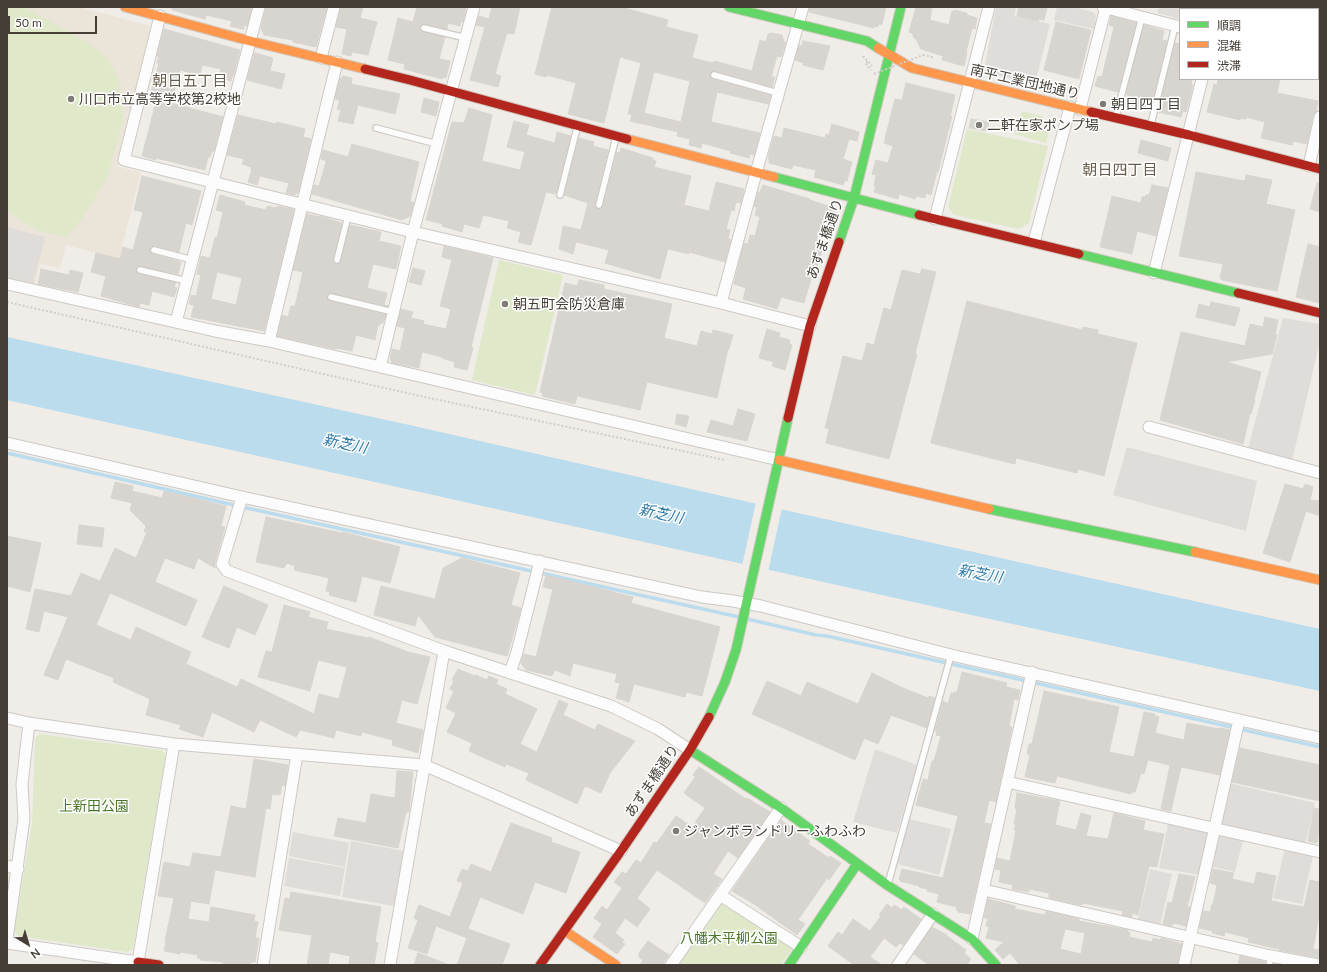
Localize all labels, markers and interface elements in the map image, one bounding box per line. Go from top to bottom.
scale bar [10,8,99,34]
legend [1179,8,1319,80]
text: 50 m [15,15,42,30]
text: 順調 [1217,18,1241,33]
text: 混雑 [1217,38,1241,53]
text: 渋滞 [1217,58,1241,73]
street label: 南平工業団地通り [969,61,1081,103]
district label: 朝日五丁目 [153,72,227,90]
place label: 川口市立高等学校第2校地 [79,91,241,107]
marker: 川口市立高等学校第2校地 [66,94,76,104]
place label: 朝日四丁目 [1111,96,1181,112]
marker: 朝日四丁目 [1098,99,1108,109]
place label: 二軒在家ポンプ場 [987,117,1099,133]
marker: 二軒在家ポンプ場 [974,120,984,130]
district label: 朝日四丁目 [1083,161,1157,179]
street label: あずま橋通り [803,197,847,281]
place label: 朝五町会防災倉庫 [513,296,625,312]
marker: 朝五町会防災倉庫 [500,299,510,309]
water label: 新芝川 [321,431,369,457]
water label: 新芝川 [637,501,685,527]
water label: 新芝川 [956,561,1004,587]
street label: あずま橋通り [622,741,682,821]
park label: 上新田公園 [59,798,129,814]
place label: ジャンボランドリーふわふわ [684,823,866,839]
marker: ジャンボランドリーふわふわ [671,826,681,836]
north arrow [8,924,48,964]
park label: 八幡木平柳公園 [680,930,778,946]
text: N [28,946,43,962]

